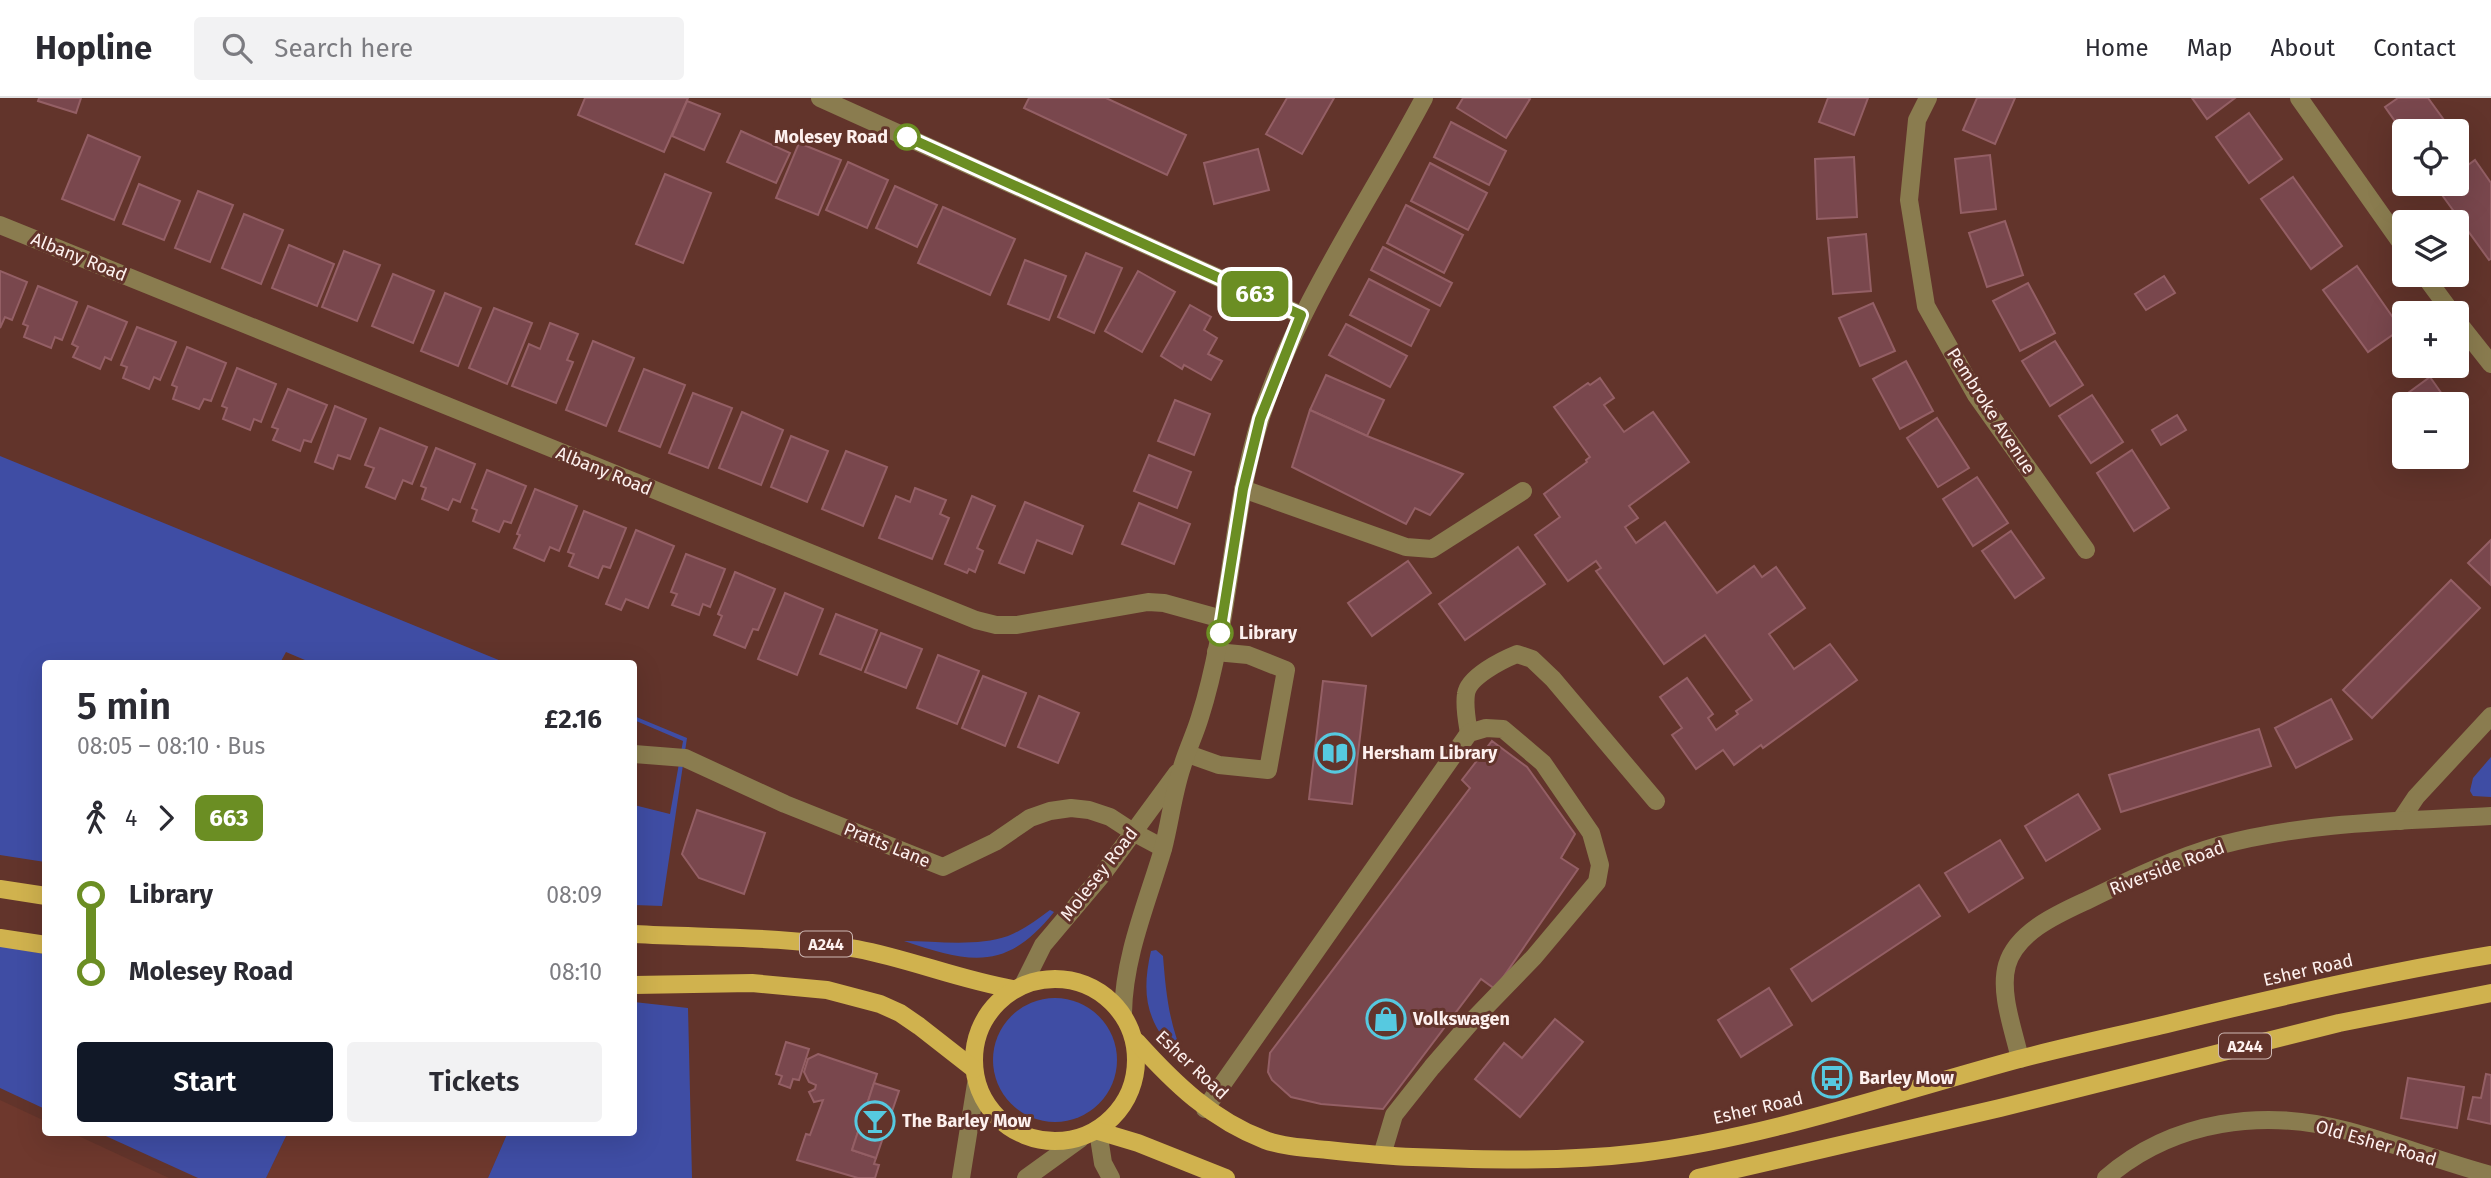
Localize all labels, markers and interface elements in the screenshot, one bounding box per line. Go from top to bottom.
search box [194,17,684,80]
text: Hopline [35,28,152,68]
icon: search [218,29,256,67]
text: Search here [274,33,413,64]
text: Home [2085,34,2149,62]
text: Map [2187,34,2233,62]
text: About [2271,34,2335,62]
text: Contact [2373,34,2456,62]
map controls [2392,119,2469,469]
button: locate [2392,119,2469,196]
marker: Molesey Road [894,124,920,150]
place label: Molesey Road [774,126,888,148]
button: layers [2392,210,2469,287]
street label: Albany Road [28,228,130,286]
line badge: 663 [1215,271,1295,317]
text: 663 [1235,280,1275,308]
button: + [2392,301,2469,378]
street label: Pembroke Avenue [1942,344,2040,478]
button: − [2392,392,2469,469]
street label: Albany Road [553,442,655,500]
marker: Library [1207,620,1233,646]
place label: Library [1239,622,1298,644]
text: 5 min [77,683,171,729]
text: £2.16 [544,704,602,735]
text: 08:05 – 08:10 · Bus [77,732,265,760]
library icon: Hersham Library [1314,732,1356,774]
place label: Hersham Library [1362,742,1498,764]
icon: walk [77,799,115,837]
icon: forward [147,799,185,837]
text: 4 [125,804,137,832]
text: 663 [209,804,249,832]
street label: Pratts Lane [841,818,933,872]
street label: Molesey Road [1056,823,1142,925]
street label: Riverside Road [2106,836,2228,900]
text: Library [129,879,213,910]
text: 08:09 [546,881,602,909]
road number: A244 [800,932,852,957]
street label: Esher Road [2261,949,2355,991]
text: Molesey Road [129,956,293,987]
text: 08:10 [549,958,602,986]
shop icon: Volkswagen [1365,998,1407,1040]
place label: Volkswagen [1412,1008,1510,1030]
street label: Esher Road [1151,1026,1233,1104]
road number: A244 [2219,1034,2271,1058]
button: Start [77,1042,333,1122]
button: Tickets [347,1042,602,1122]
bus stop icon: Barley Mow [1811,1057,1853,1099]
place label: Barley Mow [1859,1067,1954,1089]
street label: Esher Road [1711,1087,1805,1129]
bar icon: The Barley Mow [854,1100,896,1142]
place label: The Barley Mow [902,1110,1032,1132]
street label: Old Esher Road [2313,1115,2439,1171]

